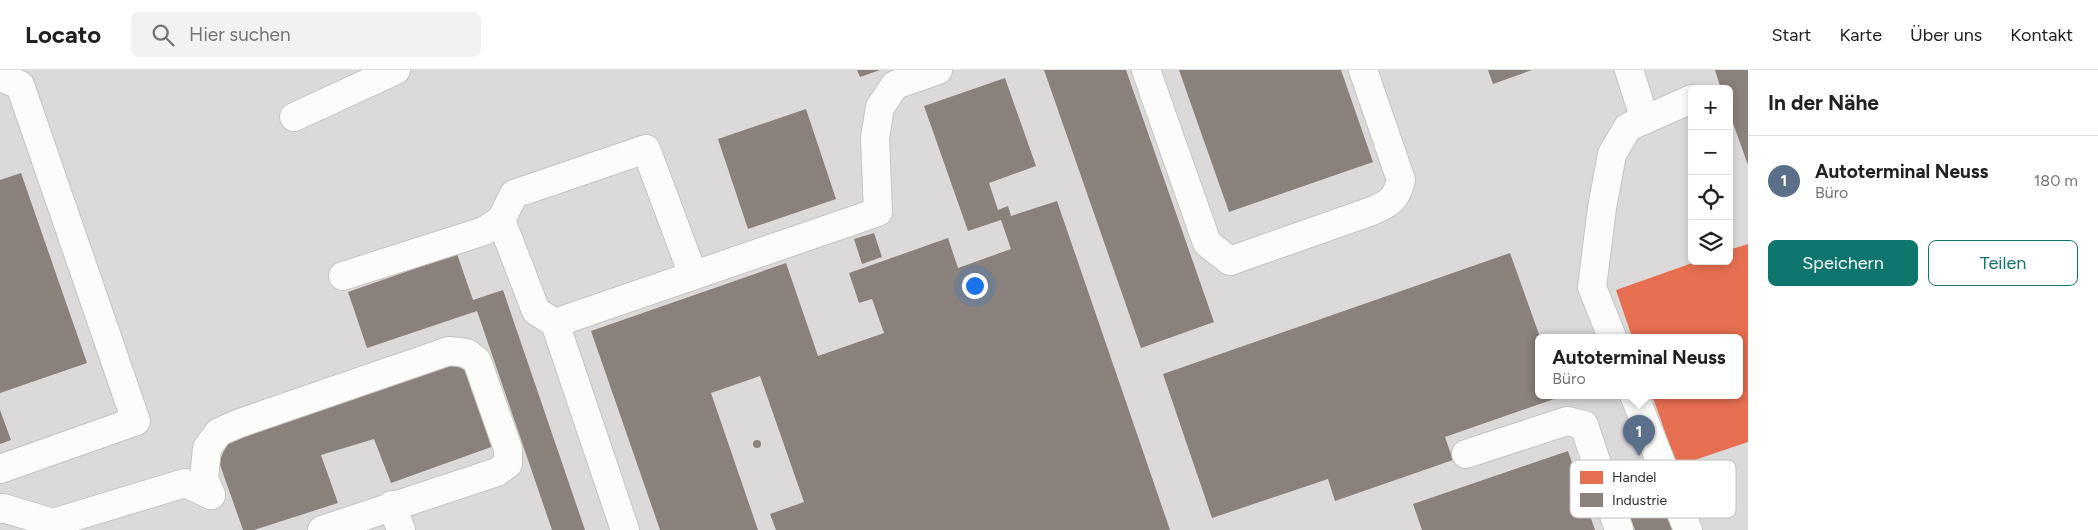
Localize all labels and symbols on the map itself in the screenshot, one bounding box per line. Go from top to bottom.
your location [962,273,988,299]
pin: 1 [1623,415,1655,456]
legend [1570,460,1736,518]
text: Handel [1612,469,1656,486]
text: Industrie [1612,492,1667,509]

